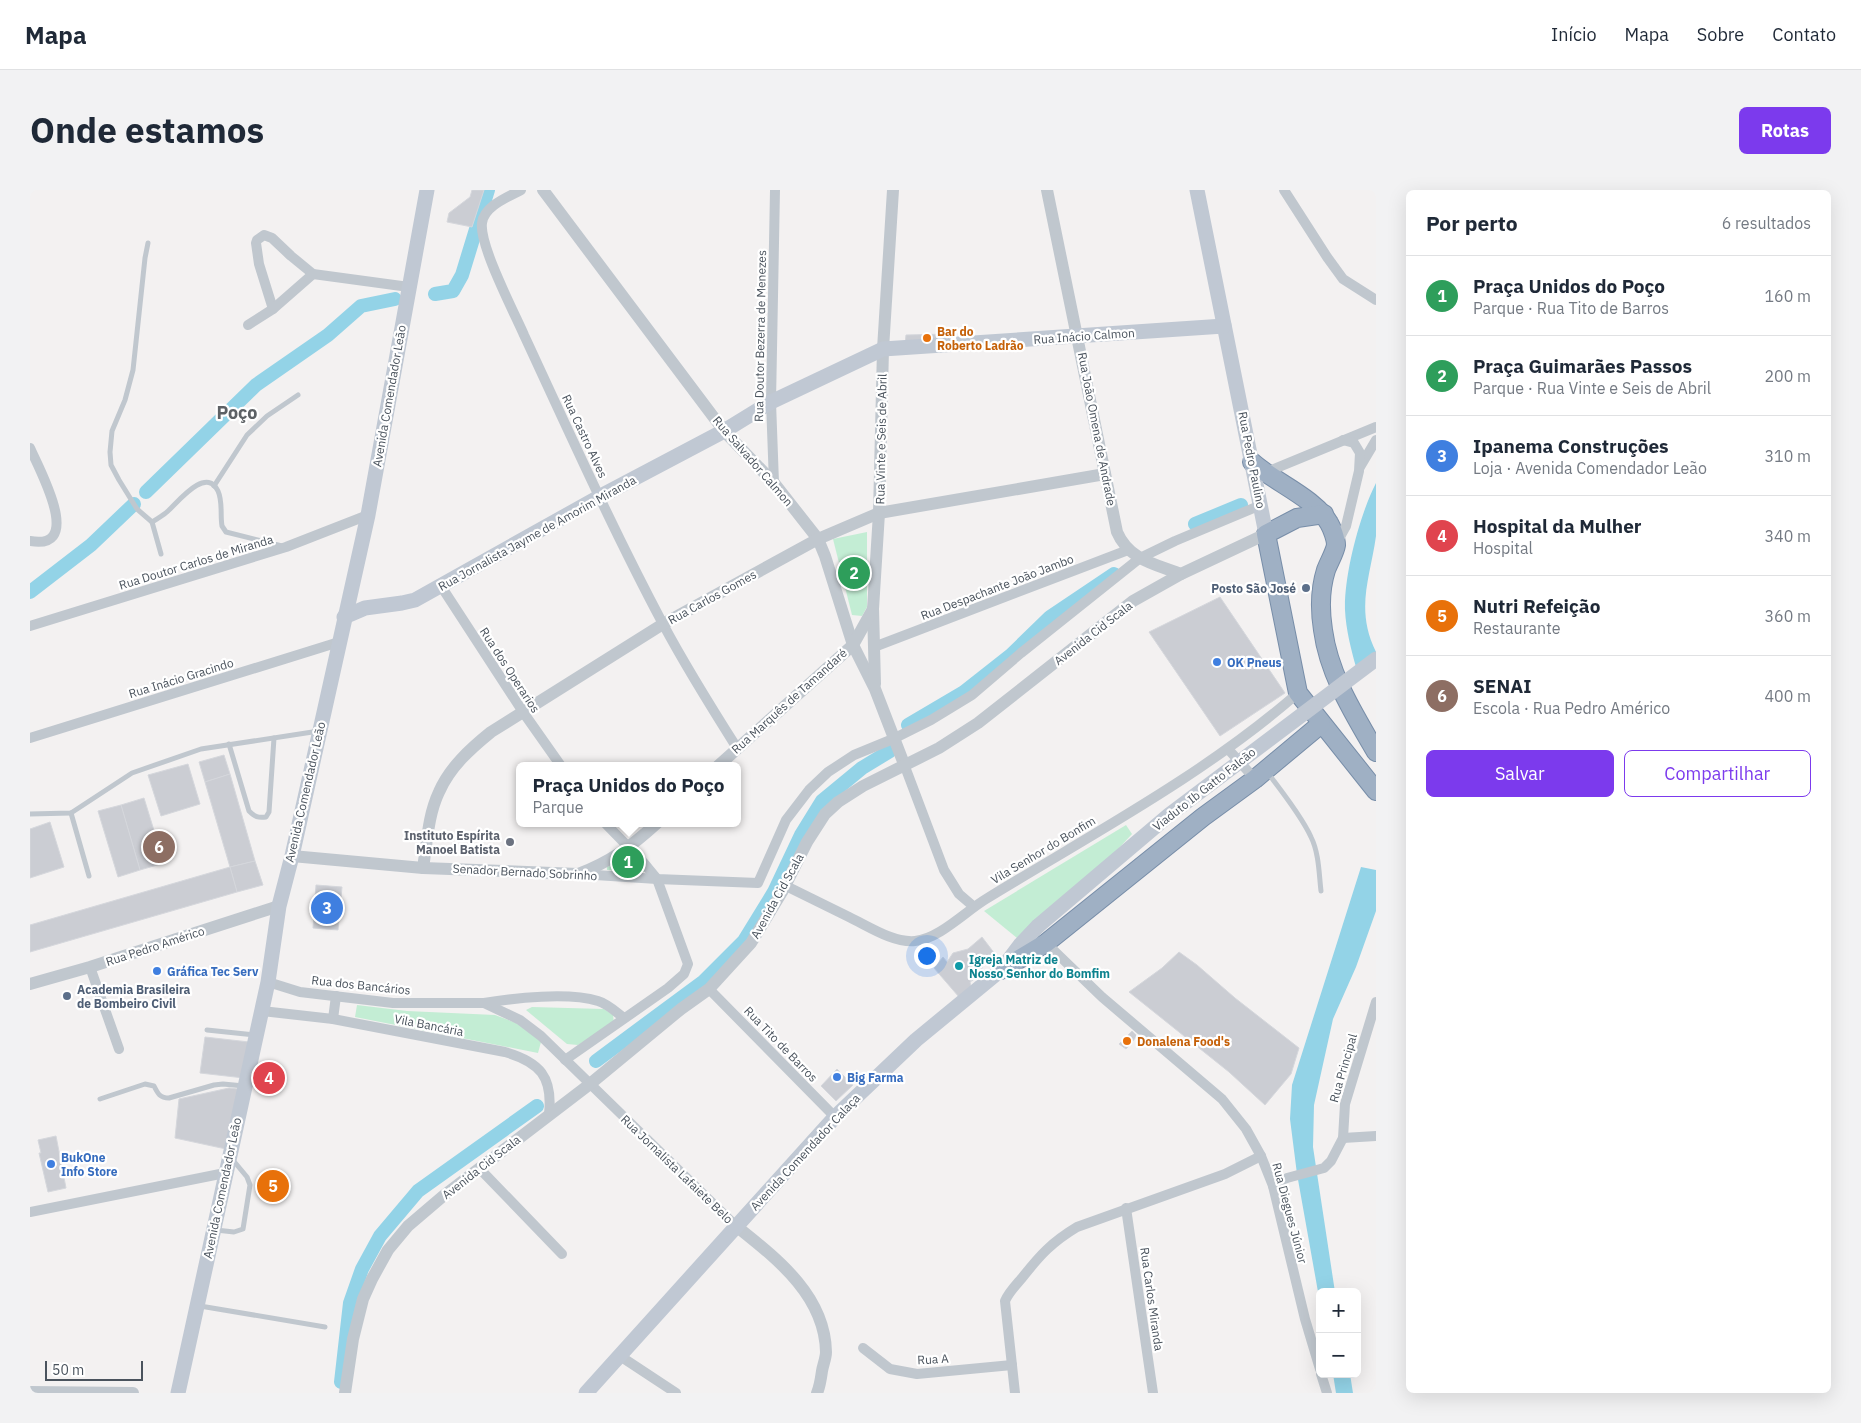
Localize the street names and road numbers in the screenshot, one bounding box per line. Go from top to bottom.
street label: Rua Doutor Bezerra de Menezes [751,250,769,422]
street label: Avenida Comendador Leão [369,324,409,468]
street label: Rua Inácio Calmon [1033,325,1135,347]
street label: Rua João Omena de Andrade [1075,351,1119,508]
street label: Rua Vinte e Seis de Abril [872,373,890,505]
street label: Rua Castro Alves [559,392,611,480]
street label: Rua Pedro Paulino [1235,410,1269,510]
street label: Rua Salvador Calmon [710,413,796,509]
street label: Rua Jornalista Jayme de Amorim Miranda [436,472,639,594]
street label: Rua Doutor Carlos de Miranda [117,531,275,593]
street label: Rua Despachante João Jambo [918,551,1076,623]
street label: Rua Carlos Gomes [665,566,759,627]
street label: Avenida Cid Scala [1051,597,1136,668]
street label: Rua dos Operarios [477,624,543,716]
street label: Rua Marquês de Tamandaré [728,645,850,757]
street label: Rua Inácio Gracindo [127,655,236,701]
street label: Avenida Comendador Leão [282,720,329,864]
street label: Viaduto Ib Gatto Falcão [1150,744,1259,834]
street label: Vila Senhor do Bonfim [988,813,1098,887]
street label: Avenida Cid Scala [747,850,807,941]
street label: Senador Bernado Sobrinho [452,861,598,883]
street label: Rua Pedro Américo [104,923,207,969]
street label: Rua dos Bancários [311,972,411,998]
street label: Rua Tito de Barros [741,1003,821,1085]
street label: Vila Bancária [393,1011,465,1039]
street label: Rua Principal [1326,1032,1360,1104]
street label: Avenida Comendador Calaça [747,1090,863,1213]
street label: Rua Jornalista Lafaiete Belo [618,1112,736,1227]
street label: Avenida Comendador Leão [200,1116,244,1260]
street label: Avenida Cid Scala [439,1131,524,1202]
street label: Rua Diegues Júnior [1269,1161,1311,1266]
street label: Rua Carlos Miranda [1137,1246,1167,1352]
street label: Rua A [917,1351,949,1367]

